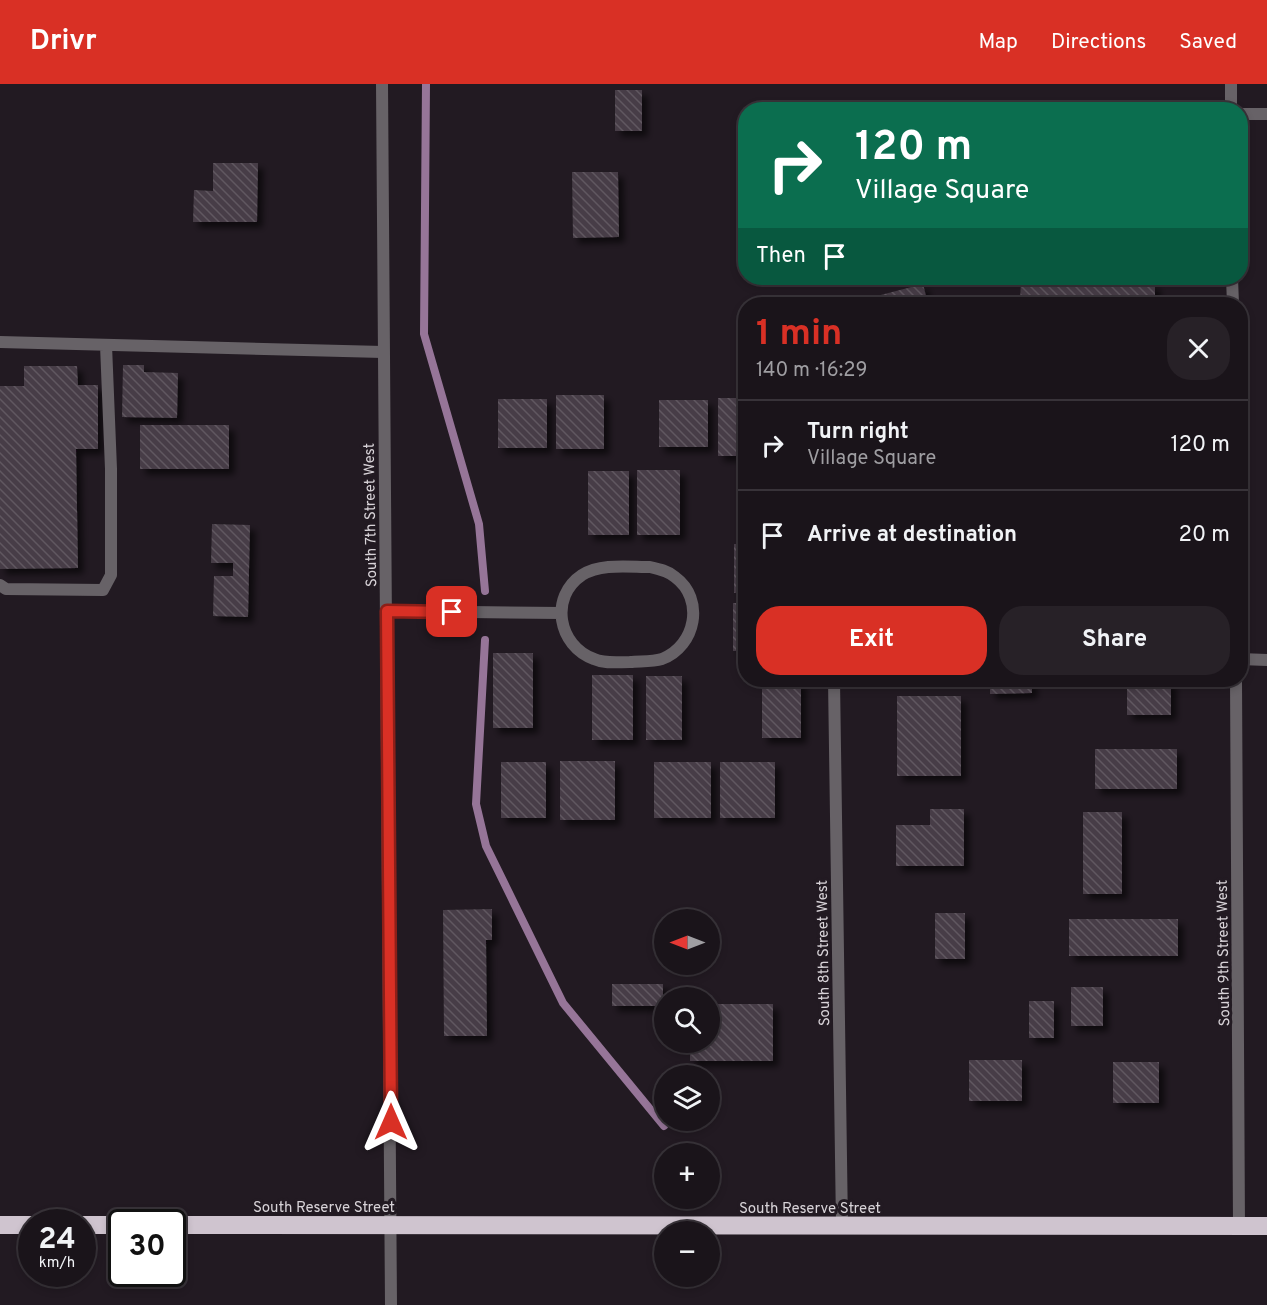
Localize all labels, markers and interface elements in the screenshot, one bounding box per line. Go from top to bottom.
text: Drivr [30,24,97,60]
text: Map [978,29,1018,56]
text: Directions [1051,29,1146,56]
text: Saved [1179,29,1237,56]
text: 120 m [855,122,972,175]
icon: right [756,126,834,204]
text: Village Square [855,174,1029,208]
icon: arrive [818,240,851,273]
text: Then [756,243,806,270]
text: 1 min [756,312,842,358]
button: close [1167,317,1230,380]
text: 140 m · 16:29 [756,358,867,384]
text: Turn right [807,419,909,446]
icon: right [756,429,789,462]
text: 120 m [1170,432,1230,459]
street label: South 7th Street West [361,443,382,587]
text: Village Square [807,446,936,472]
icon: arrive [756,519,789,552]
text: Arrive at destination [807,522,1017,549]
text: 20 m [1179,522,1230,549]
pin [426,586,477,637]
icon: arrive [435,595,468,628]
button: Exit [756,606,987,675]
button: Share [999,606,1230,675]
street label: South 8th Street West [814,880,835,1026]
street label: South 9th Street West [1214,880,1235,1026]
north arrow [654,909,720,975]
map controls [654,909,720,1287]
button: search [654,987,720,1053]
button: layers [654,1065,720,1131]
position arrow [359,1090,423,1154]
button: + [654,1143,720,1209]
street label: South Reserve Street [253,1199,395,1218]
street label: South Reserve Street [739,1200,881,1219]
speed limit sign: 30 [108,1209,186,1287]
button: − [654,1221,720,1287]
text: 24 [38,1222,76,1259]
text: km/h [39,1254,75,1273]

